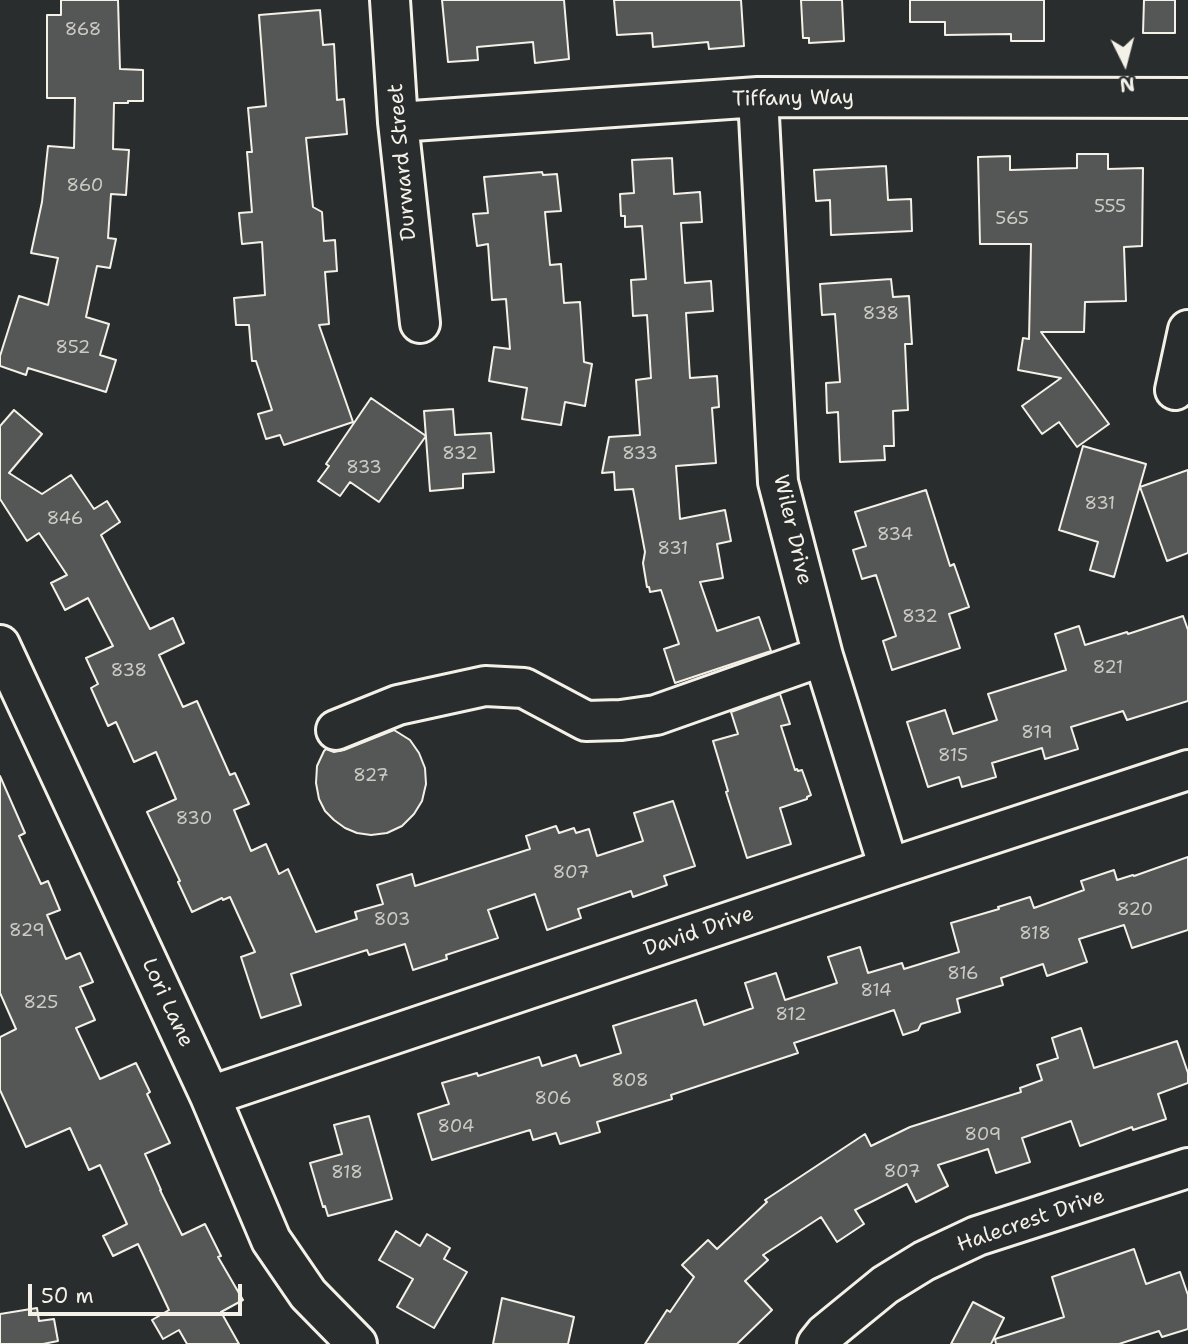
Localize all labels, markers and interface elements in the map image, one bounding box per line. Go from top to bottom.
house number: 868 [65,19,101,41]
north arrow [1090,28,1160,98]
text: N [1118,71,1136,98]
street label: Durward Street [384,82,422,242]
street label: Tiffany Way [732,85,854,113]
house number: 860 [67,175,103,197]
house number: 555 [1094,196,1126,218]
house number: 565 [995,208,1029,230]
house number: 838 [863,303,899,325]
house number: 852 [56,337,90,359]
house number: 832 [442,443,478,465]
house number: 833 [622,443,658,465]
house number: 833 [346,457,382,479]
street label: Wiler Drive [767,473,817,587]
house number: 831 [1085,493,1115,515]
house number: 846 [47,508,83,530]
house number: 834 [877,524,913,546]
house number: 831 [658,538,688,560]
house number: 832 [902,606,938,628]
house number: 821 [1093,657,1123,679]
house number: 838 [111,660,147,682]
house number: 819 [1021,722,1053,744]
house number: 815 [938,745,968,767]
house number: 827 [353,765,389,787]
house number: 830 [176,808,212,830]
house number: 807 [553,862,589,884]
house number: 820 [1117,899,1153,921]
street label: David Drive [641,901,757,963]
house number: 803 [374,909,410,931]
house number: 829 [9,920,45,942]
house number: 818 [1019,923,1051,945]
street label: Lori Lane [136,955,198,1051]
house number: 816 [947,963,979,985]
house number: 814 [860,980,892,1002]
house number: 825 [24,992,58,1014]
house number: 812 [775,1004,807,1026]
house number: 808 [611,1070,649,1092]
house number: 806 [534,1088,572,1110]
house number: 804 [438,1116,474,1138]
house number: 809 [965,1124,1001,1146]
house number: 807 [884,1161,920,1183]
house number: 818 [331,1162,363,1184]
street label: Halecrest Drive [954,1184,1108,1258]
scale bar [32,1270,245,1314]
text: 50 m [41,1282,94,1310]

